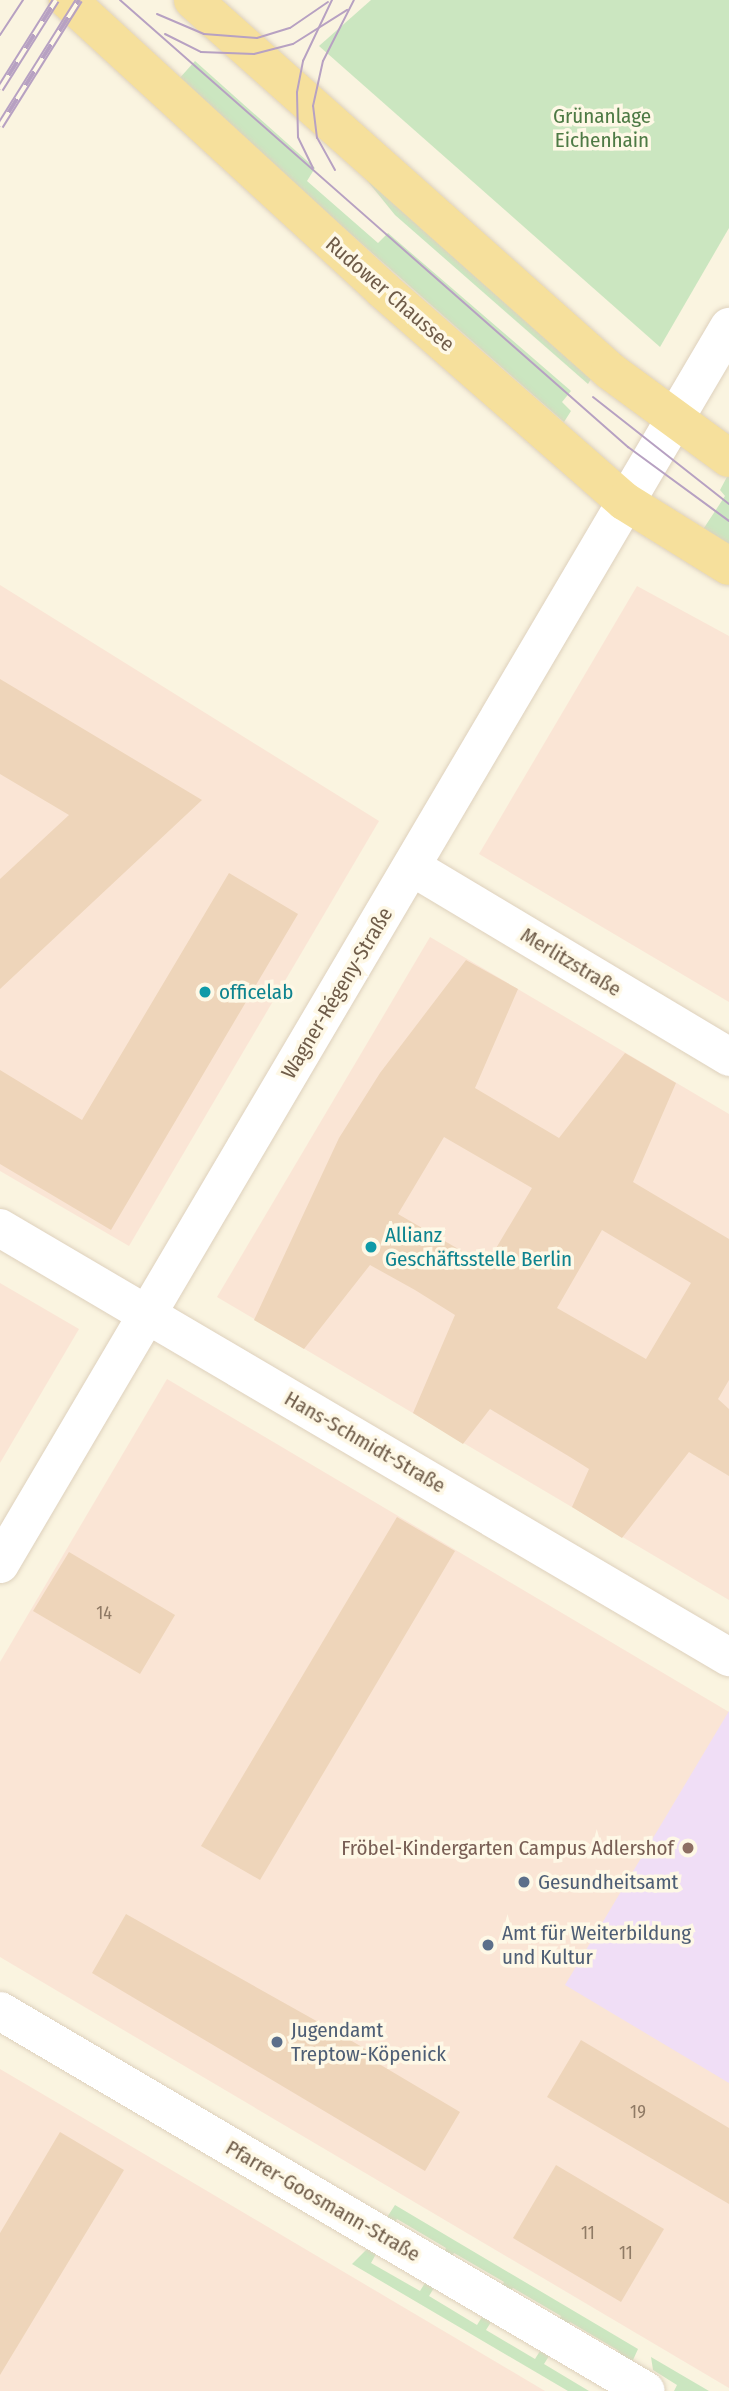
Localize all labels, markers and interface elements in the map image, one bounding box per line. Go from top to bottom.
park label: Grünanlage Eichenhain [553,103,651,153]
street label: Rudower Chaussee [320,231,460,357]
street label: Wagner-Régeny-Straße [276,903,398,1083]
street label: Merlitzstraße [516,922,626,1002]
place label: officelab [219,979,293,1005]
marker: officelab [197,984,213,1000]
place label: Allianz Geschäftsstelle Berlin [385,1222,572,1272]
marker: Allianz Geschäftsstelle Berlin [363,1239,379,1255]
street label: Hans-Schmidt-Straße [280,1386,450,1498]
house number: 14 [96,1602,112,1624]
place label: Fröbel-Kindergarten Campus Adlershof [341,1835,674,1861]
marker: Fröbel-Kindergarten Campus Adlershof [680,1840,696,1856]
place label: Gesundheitsamt [538,1869,678,1895]
marker: Gesundheitsamt [516,1874,532,1890]
place label: Amt für Weiterbildung und Kultur [502,1920,691,1970]
marker: Amt für Weiterbildung und Kultur [480,1937,496,1953]
place label: Jugendamt Treptow-Köpenick [291,2017,446,2067]
marker: Jugendamt Treptow-Köpenick [269,2034,285,2050]
house number: 19 [630,2101,646,2123]
street label: Pfarrer-Goosmann-Straße [221,2135,425,2267]
house number: 11 [581,2222,595,2244]
house number: 11 [619,2242,633,2264]

